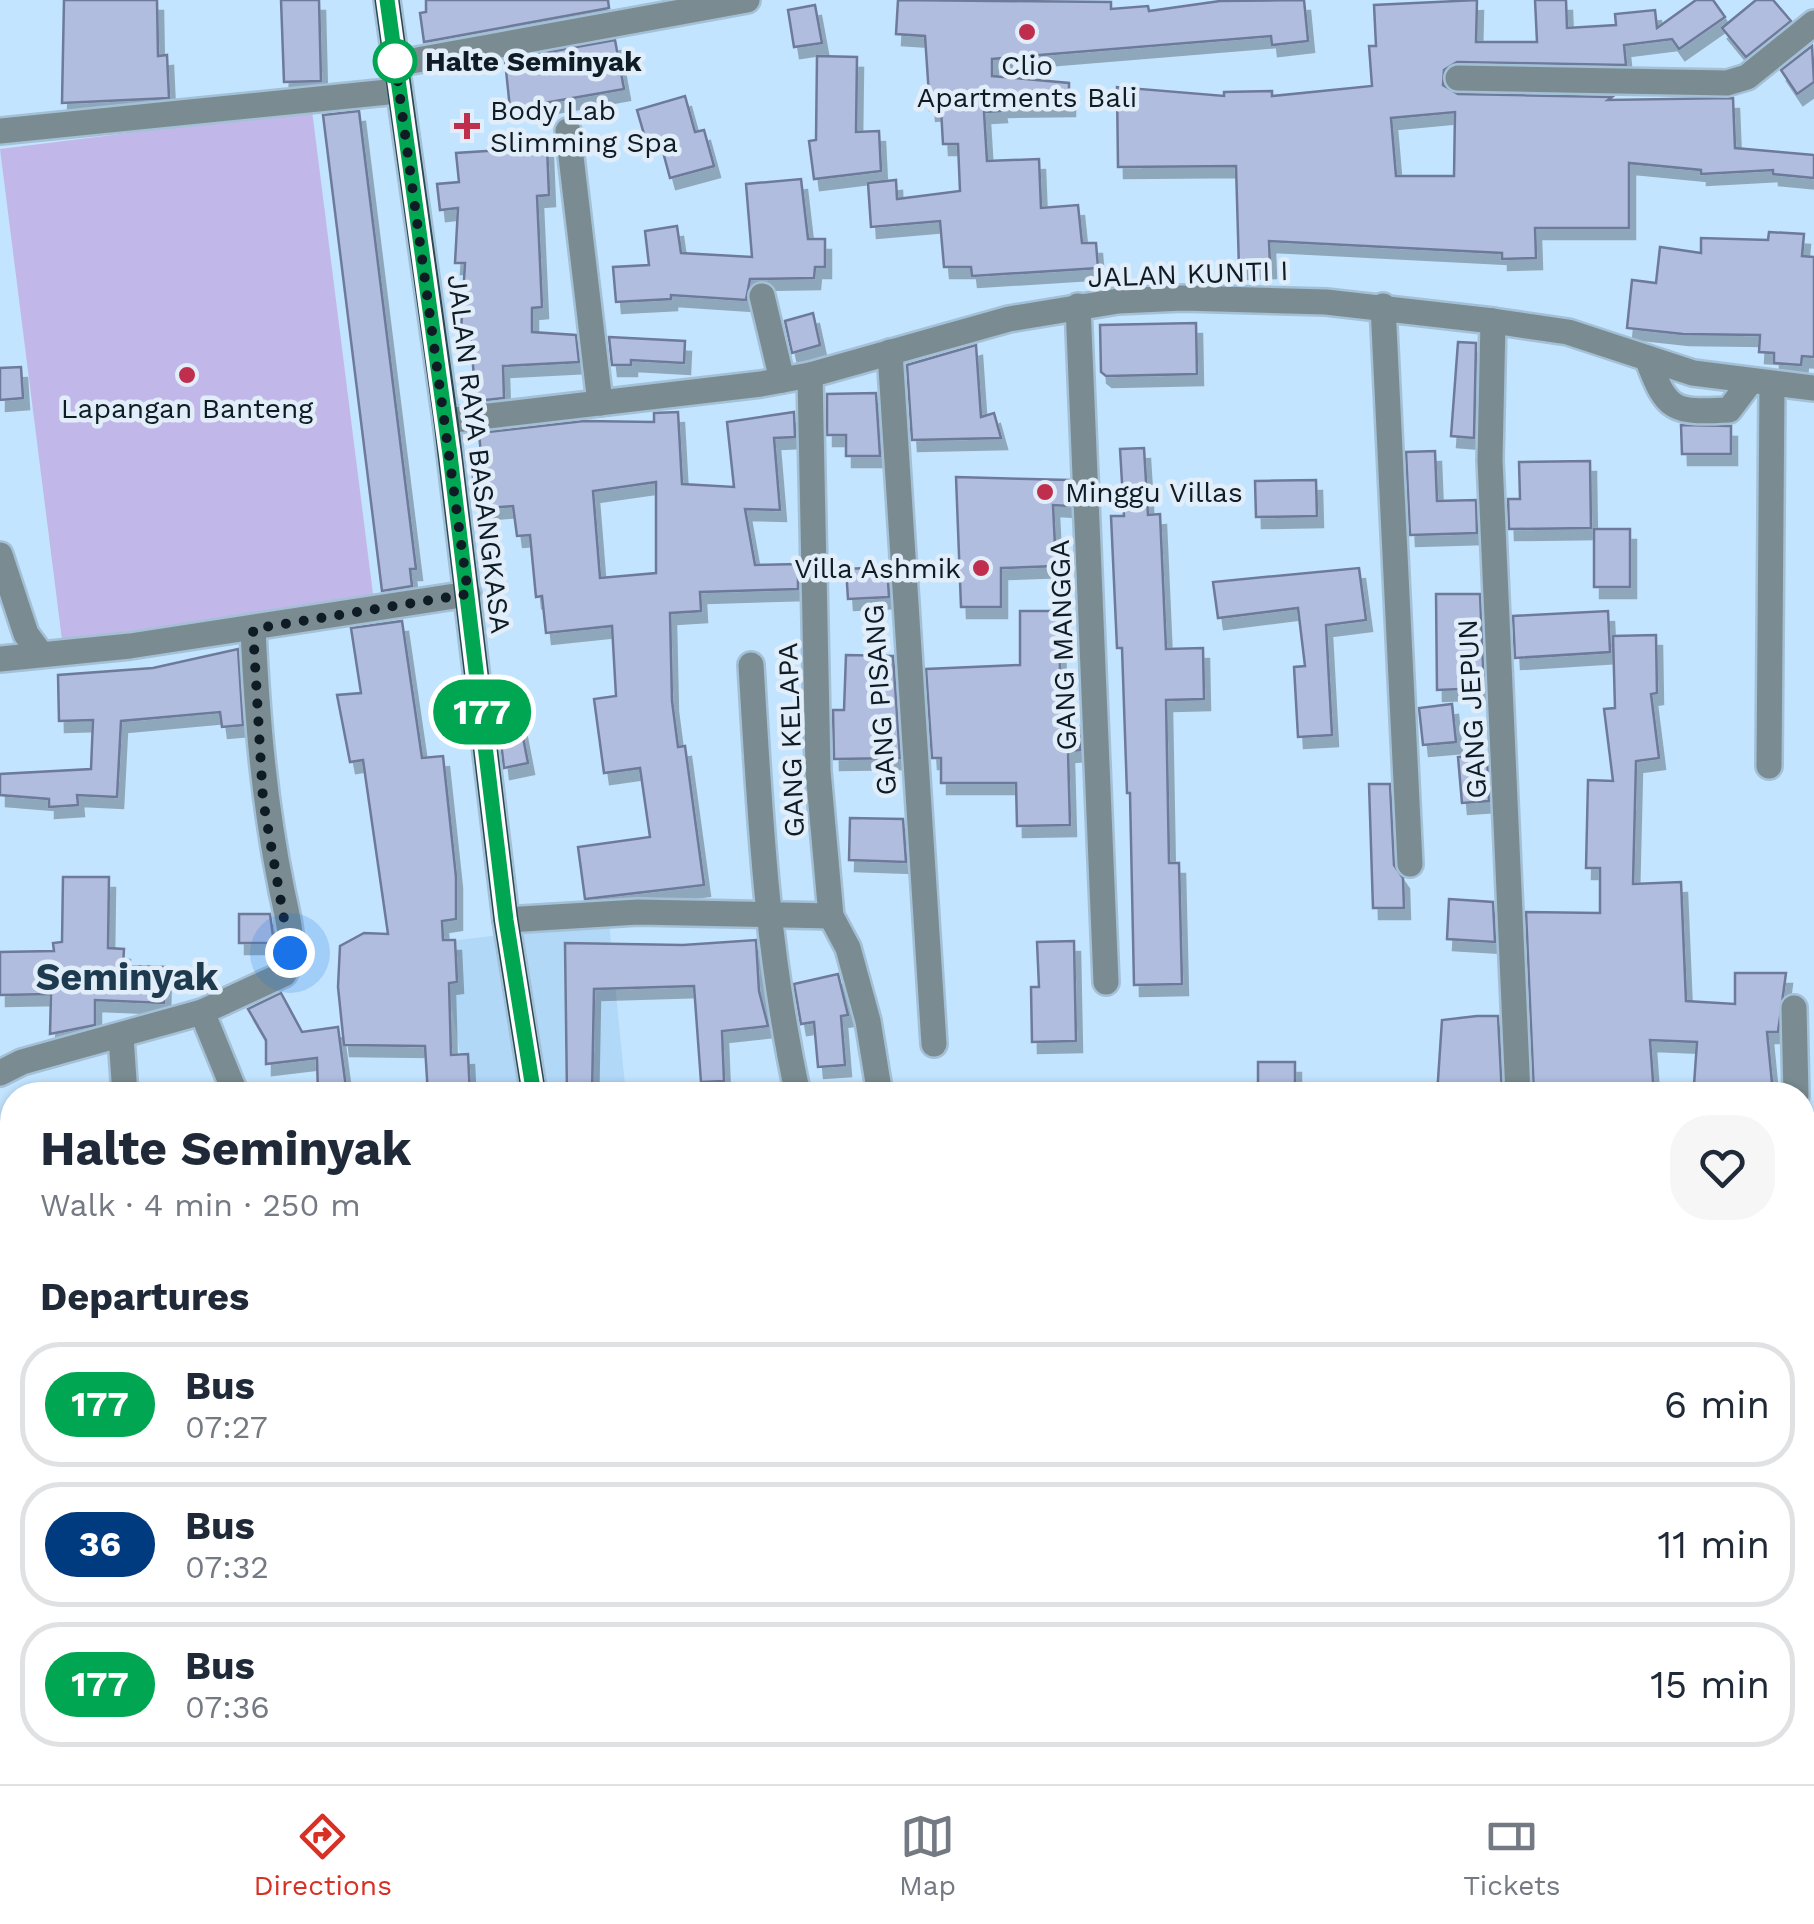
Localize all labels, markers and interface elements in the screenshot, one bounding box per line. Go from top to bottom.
marker: Clio Apartments Bali [1016,21,1038,43]
marker: Halte Seminyak [374,40,416,82]
place label: Halte Seminyak [425,45,642,78]
place label: Clio Apartments Bali [917,49,1137,114]
place label: Body Lab Slimming Spa [490,94,678,159]
marker: Body Lab Slimming Spa [454,113,480,139]
street label: JALAN KUNTI I [1087,254,1289,294]
street label: JALAN RAYA BASANGKASA [441,273,517,635]
marker: Lapangan Banteng [176,364,198,386]
place label: Lapangan Banteng [61,392,313,425]
place label: Minggu Villas [1065,476,1243,509]
marker: Minggu Villas [1034,481,1056,503]
street label: GANG MANGGA [1043,539,1083,751]
place label: Villa Ashmik [794,552,961,585]
marker: Villa Ashmik [970,557,992,579]
street label: GANG PISANG [857,603,903,797]
street label: GANG JEPUN [1451,618,1493,800]
street label: GANG KELAPA [771,642,811,838]
line badge: 177 [424,680,540,744]
text: 177 [453,691,511,733]
your location [265,928,315,978]
district label: Seminyak [36,955,219,999]
button: heart [1670,1115,1775,1220]
text: Halte Seminyak [40,1120,411,1177]
text: Walk · 4 min · 250 m [40,1186,361,1224]
text: Departures [40,1275,249,1319]
text: Bus [185,1364,255,1408]
text: 177 [71,1383,129,1425]
text: 6 min [1664,1383,1770,1427]
text: 07:27 [185,1408,268,1446]
text: Bus [185,1504,255,1548]
text: 36 [79,1523,121,1565]
text: 11 min [1658,1523,1770,1567]
text: 07:32 [185,1548,269,1586]
text: Bus [185,1644,255,1688]
text: 177 [71,1663,129,1705]
text: 15 min [1650,1663,1770,1707]
text: 07:36 [185,1688,270,1726]
tab: Directions [254,1809,392,1902]
tab: Map [899,1809,956,1902]
tab: Tickets [1463,1809,1560,1902]

